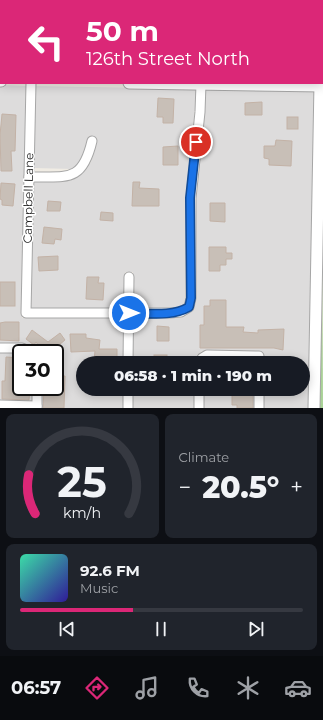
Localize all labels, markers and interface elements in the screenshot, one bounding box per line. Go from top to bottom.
text: 50 m [86,14,159,48]
icon: left [20,16,72,68]
text: 126th Street North [86,48,250,70]
pin [179,125,213,159]
icon: arrive [185,131,207,153]
street label: Campbell Lane [20,152,36,244]
position arrow [108,292,150,334]
speed limit sign: 30 [12,344,64,396]
text: 06:58 · 1 min · 190 m [114,366,272,385]
text: Climate [179,449,229,465]
text: 25 [58,457,107,507]
text: 20.5° [202,469,279,506]
text: − [179,474,191,501]
text: + [290,474,303,501]
text: km/h [63,504,101,522]
text: 92.6 FM [80,561,140,580]
text: Music [80,580,118,596]
icon: previous [56,618,78,640]
icon: pause [150,618,172,640]
icon: next [245,618,267,640]
icon: directions [83,674,111,702]
icon: music [133,674,161,702]
icon: phone [184,674,212,702]
icon: climate [234,674,262,702]
icon: car [284,674,312,702]
text: 06:57 [11,677,61,699]

